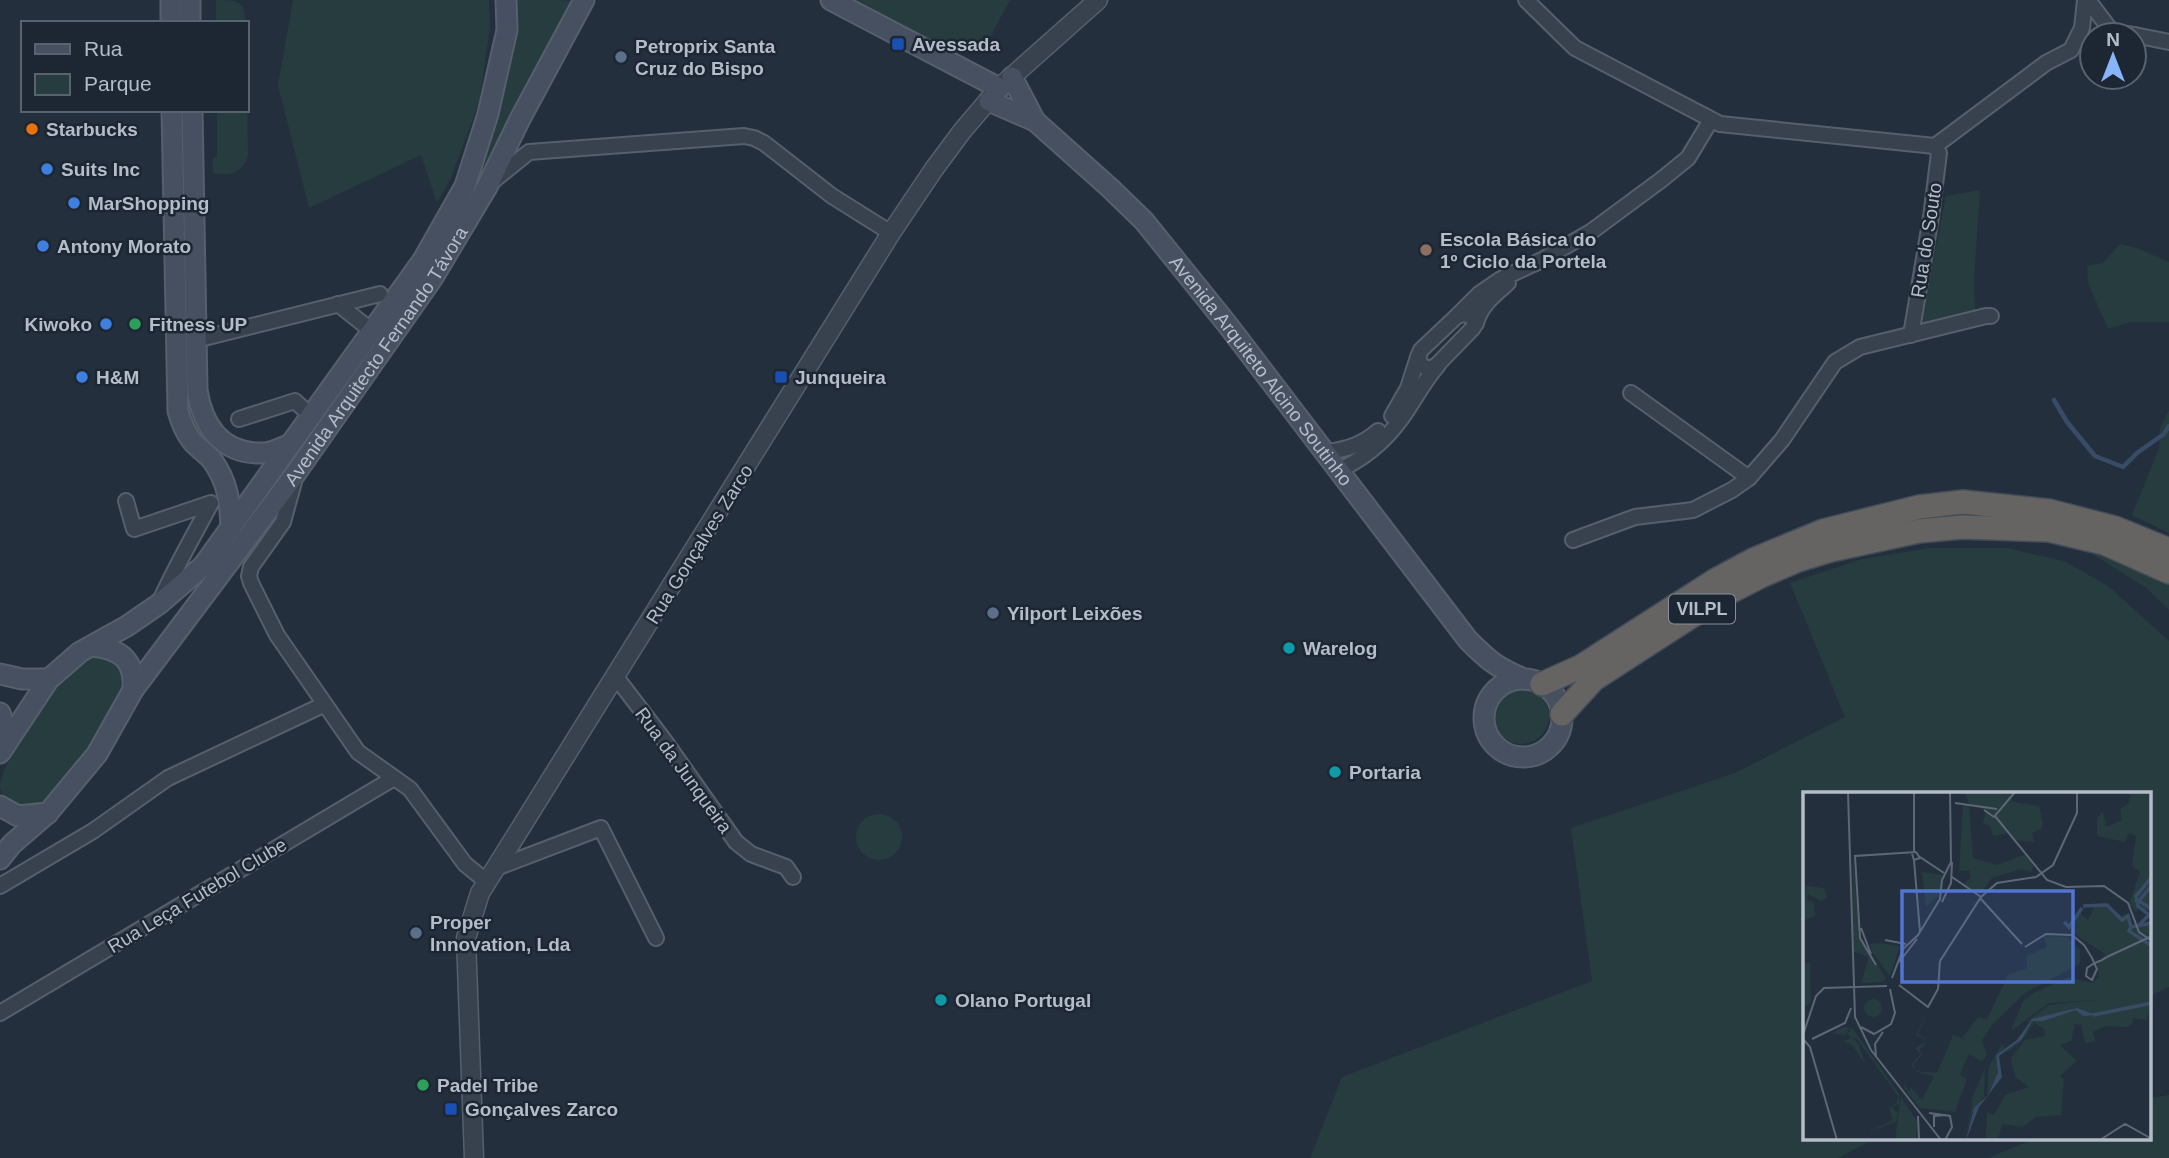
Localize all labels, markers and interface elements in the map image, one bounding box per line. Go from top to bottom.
legend [21,21,248,112]
north arrow [2078,21,2148,91]
text: N [2106,29,2120,50]
place label: Avessada [912,34,1000,55]
place label: Petroprix Santa Cruz do Bispo [635,36,776,79]
marker: Avessada [890,36,906,52]
text: Rua [84,37,123,60]
marker: Petroprix Santa Cruz do Bispo [613,49,629,65]
text: Parque [84,72,152,95]
place label: Starbucks [46,119,138,140]
marker: Starbucks [24,121,40,137]
place label: Suits Inc [61,159,141,180]
marker: Suits Inc [39,161,55,177]
street label: Rua do Souto [1907,181,1946,299]
place label: MarShopping [88,193,209,214]
marker: MarShopping [66,195,82,211]
street label: Avenida Arquitecto Fernando Távora [280,223,472,490]
place label: Escola Básica do 1º Ciclo da Portela [1440,229,1607,272]
place label: Antony Morato [57,236,191,257]
marker: Antony Morato [35,238,51,254]
marker: Escola Básica do 1º Ciclo da Portela [1418,242,1434,258]
street label: Avenida Arquiteto Alcino Soutinho [1165,252,1356,490]
place label: Kiwoko [24,314,92,335]
place label: Fitness UP [149,314,248,335]
marker: Kiwoko [98,316,114,332]
marker: Fitness UP [127,316,143,332]
place label: H&M [96,367,139,388]
place label: Junqueira [795,367,886,388]
marker: H&M [74,369,90,385]
marker: Junqueira [773,369,789,385]
street label: Rua Gonçalves Zarco [642,461,757,628]
road number: VILPL [1669,594,1735,624]
place label: Yilport Leixões [1007,603,1143,624]
marker: Yilport Leixões [985,605,1001,621]
place label: Warelog [1303,638,1377,659]
marker: Warelog [1281,640,1297,656]
street label: Rua da Junqueira [631,703,736,837]
place label: Portaria [1349,762,1421,783]
marker: Portaria [1327,764,1343,780]
inset map [1803,792,2152,1140]
street label: Rua Leça Futebol Clube [104,834,290,957]
place label: Proper Innovation, Lda [430,912,571,955]
marker: Proper Innovation, Lda [408,925,424,941]
place label: Olano Portugal [955,990,1091,1011]
marker: Olano Portugal [933,992,949,1008]
place label: Padel Tribe [437,1075,538,1096]
marker: Padel Tribe [415,1077,431,1093]
place label: Gonçalves Zarco [465,1099,618,1120]
marker: Gonçalves Zarco [443,1101,459,1117]

